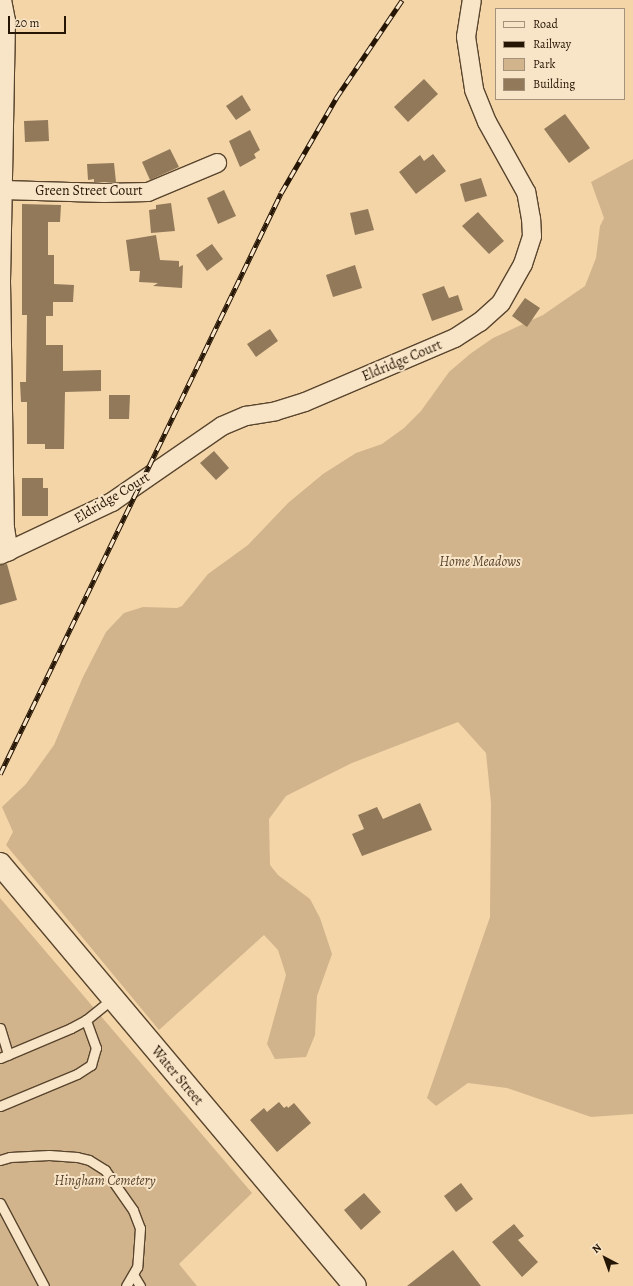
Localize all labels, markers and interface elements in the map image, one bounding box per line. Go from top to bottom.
scale bar [10,8,68,34]
legend [495,8,625,100]
text: 20 m [15,15,39,31]
text: Road [533,16,558,32]
text: Railway [533,36,571,52]
text: Park [533,56,556,72]
text: Building [533,76,575,92]
street label: Green Street Court [35,183,143,199]
street label: Eldridge Court [360,337,444,385]
street label: Eldridge Court [71,469,153,527]
park label: Home Meadows [439,554,521,570]
street label: Water Street [147,1043,207,1109]
park label: Hingham Cemetery [54,1173,156,1189]
north arrow [585,1238,625,1278]
text: N [589,1240,605,1257]

